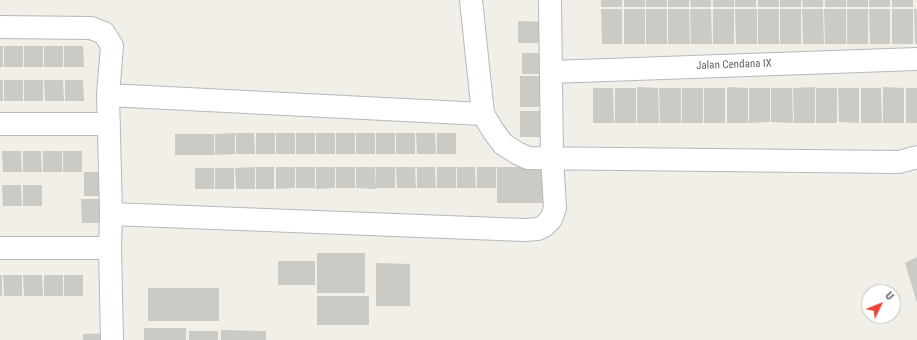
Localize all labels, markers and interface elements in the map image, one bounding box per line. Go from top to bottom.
street label: Jalan Cendana IX [696,57,772,73]
north arrow [861,284,901,324]
text: U [883,289,896,303]

